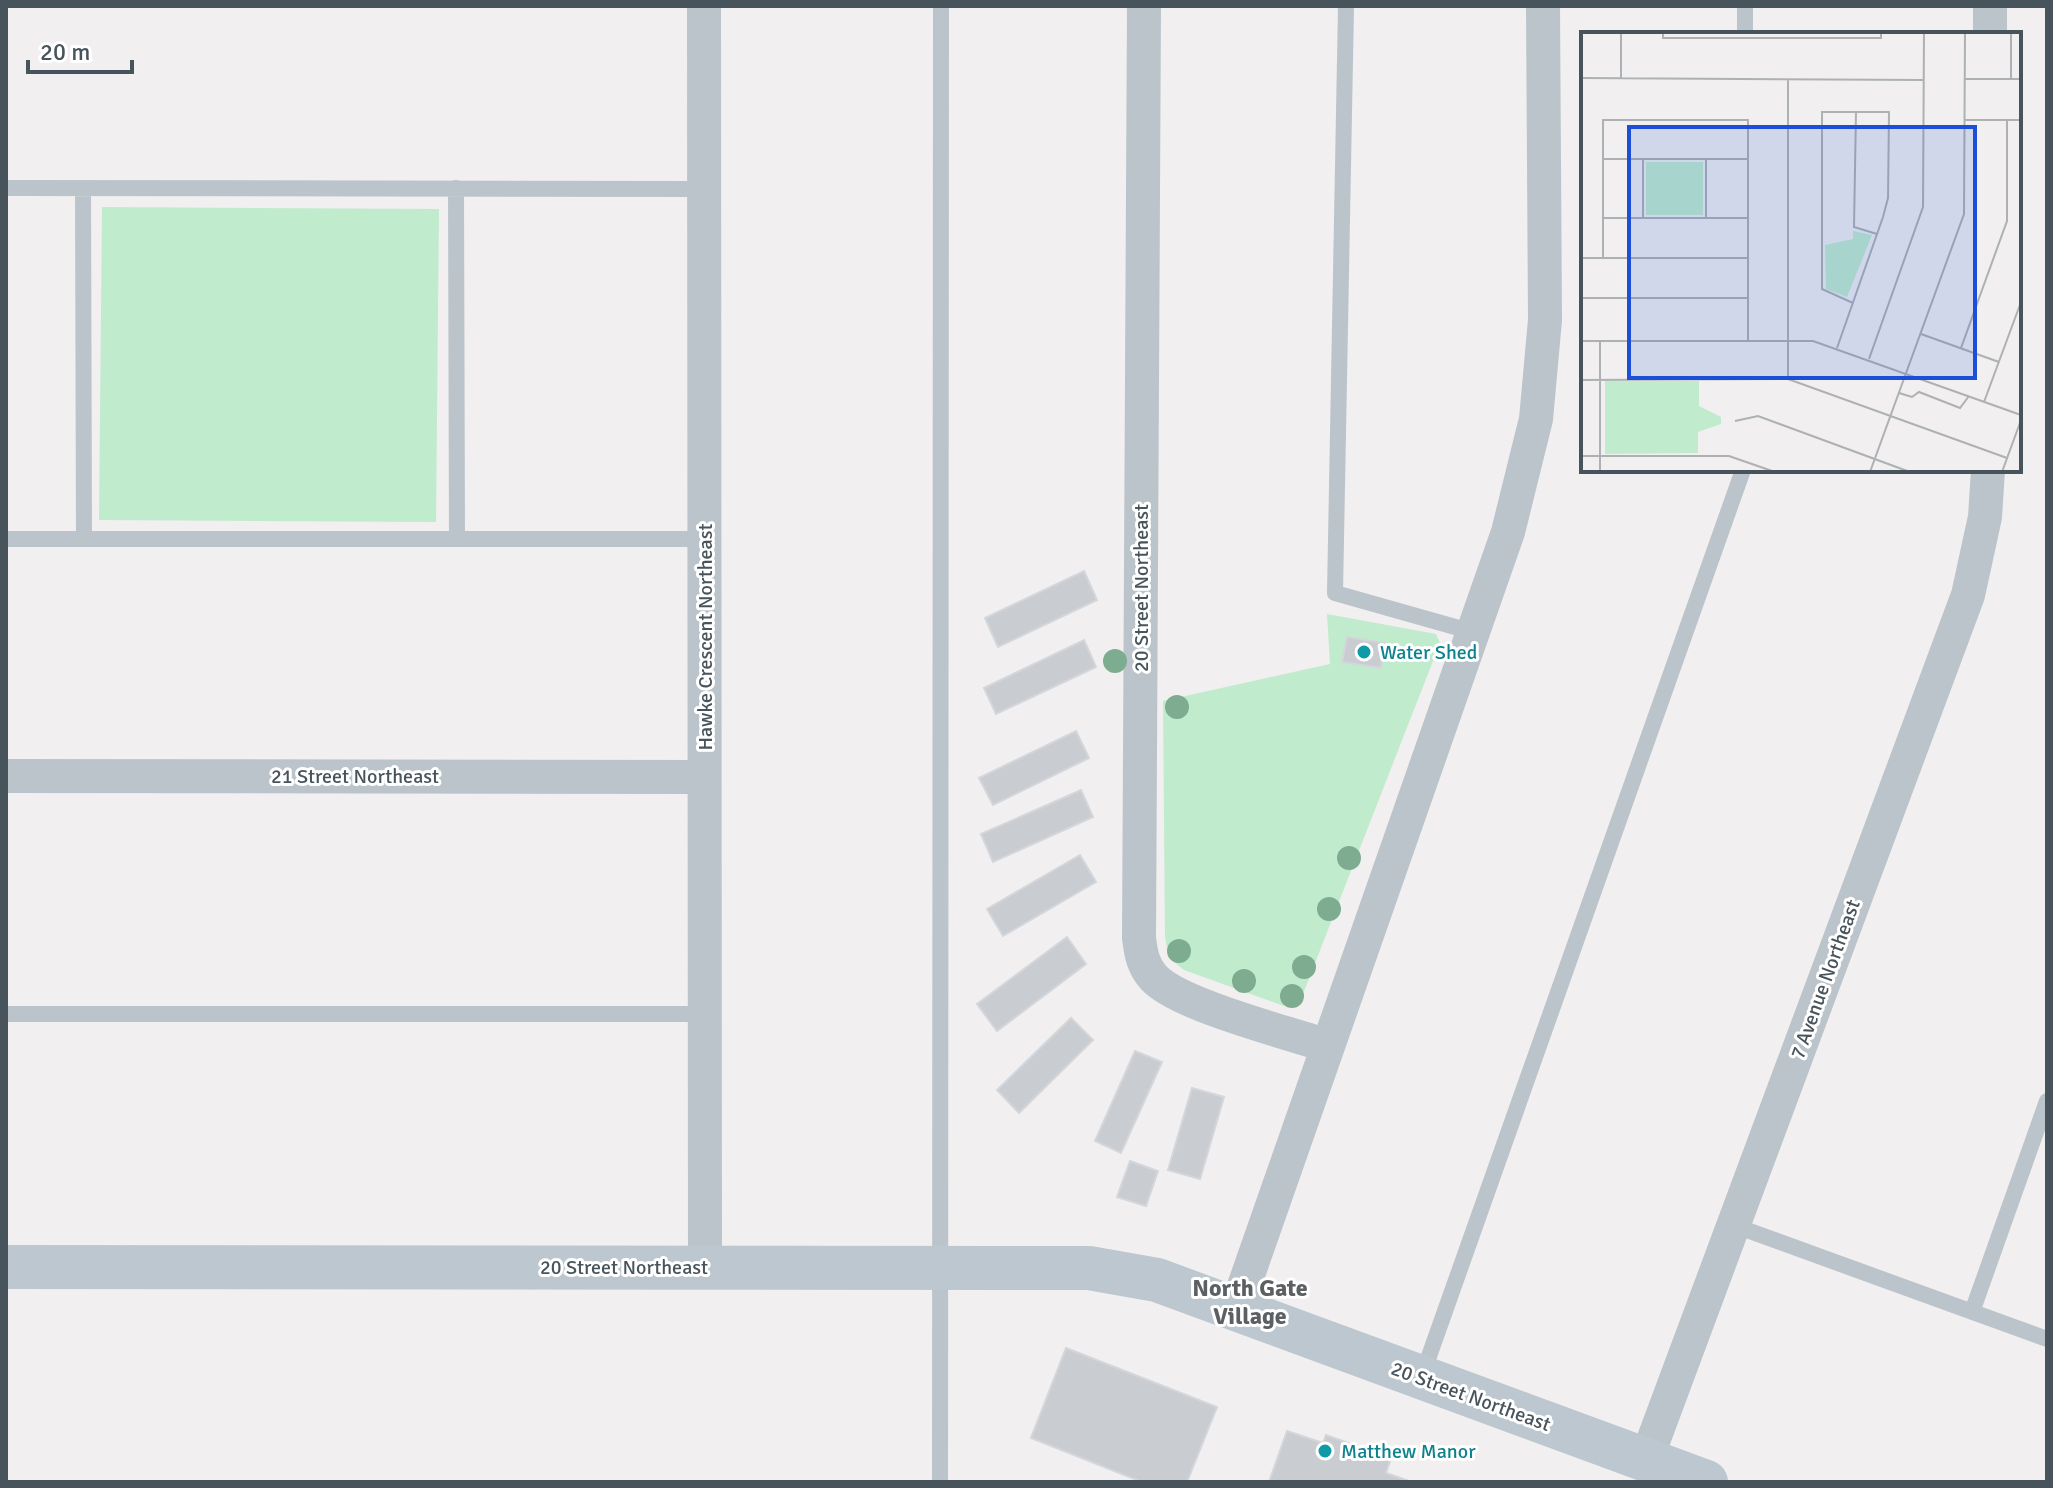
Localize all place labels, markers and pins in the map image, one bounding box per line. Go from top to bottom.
place label: Water Shed [1380,640,1477,665]
marker: Water Shed [1355,643,1373,661]
place label: Matthew Manor [1341,1439,1476,1464]
marker: Matthew Manor [1316,1442,1334,1460]

